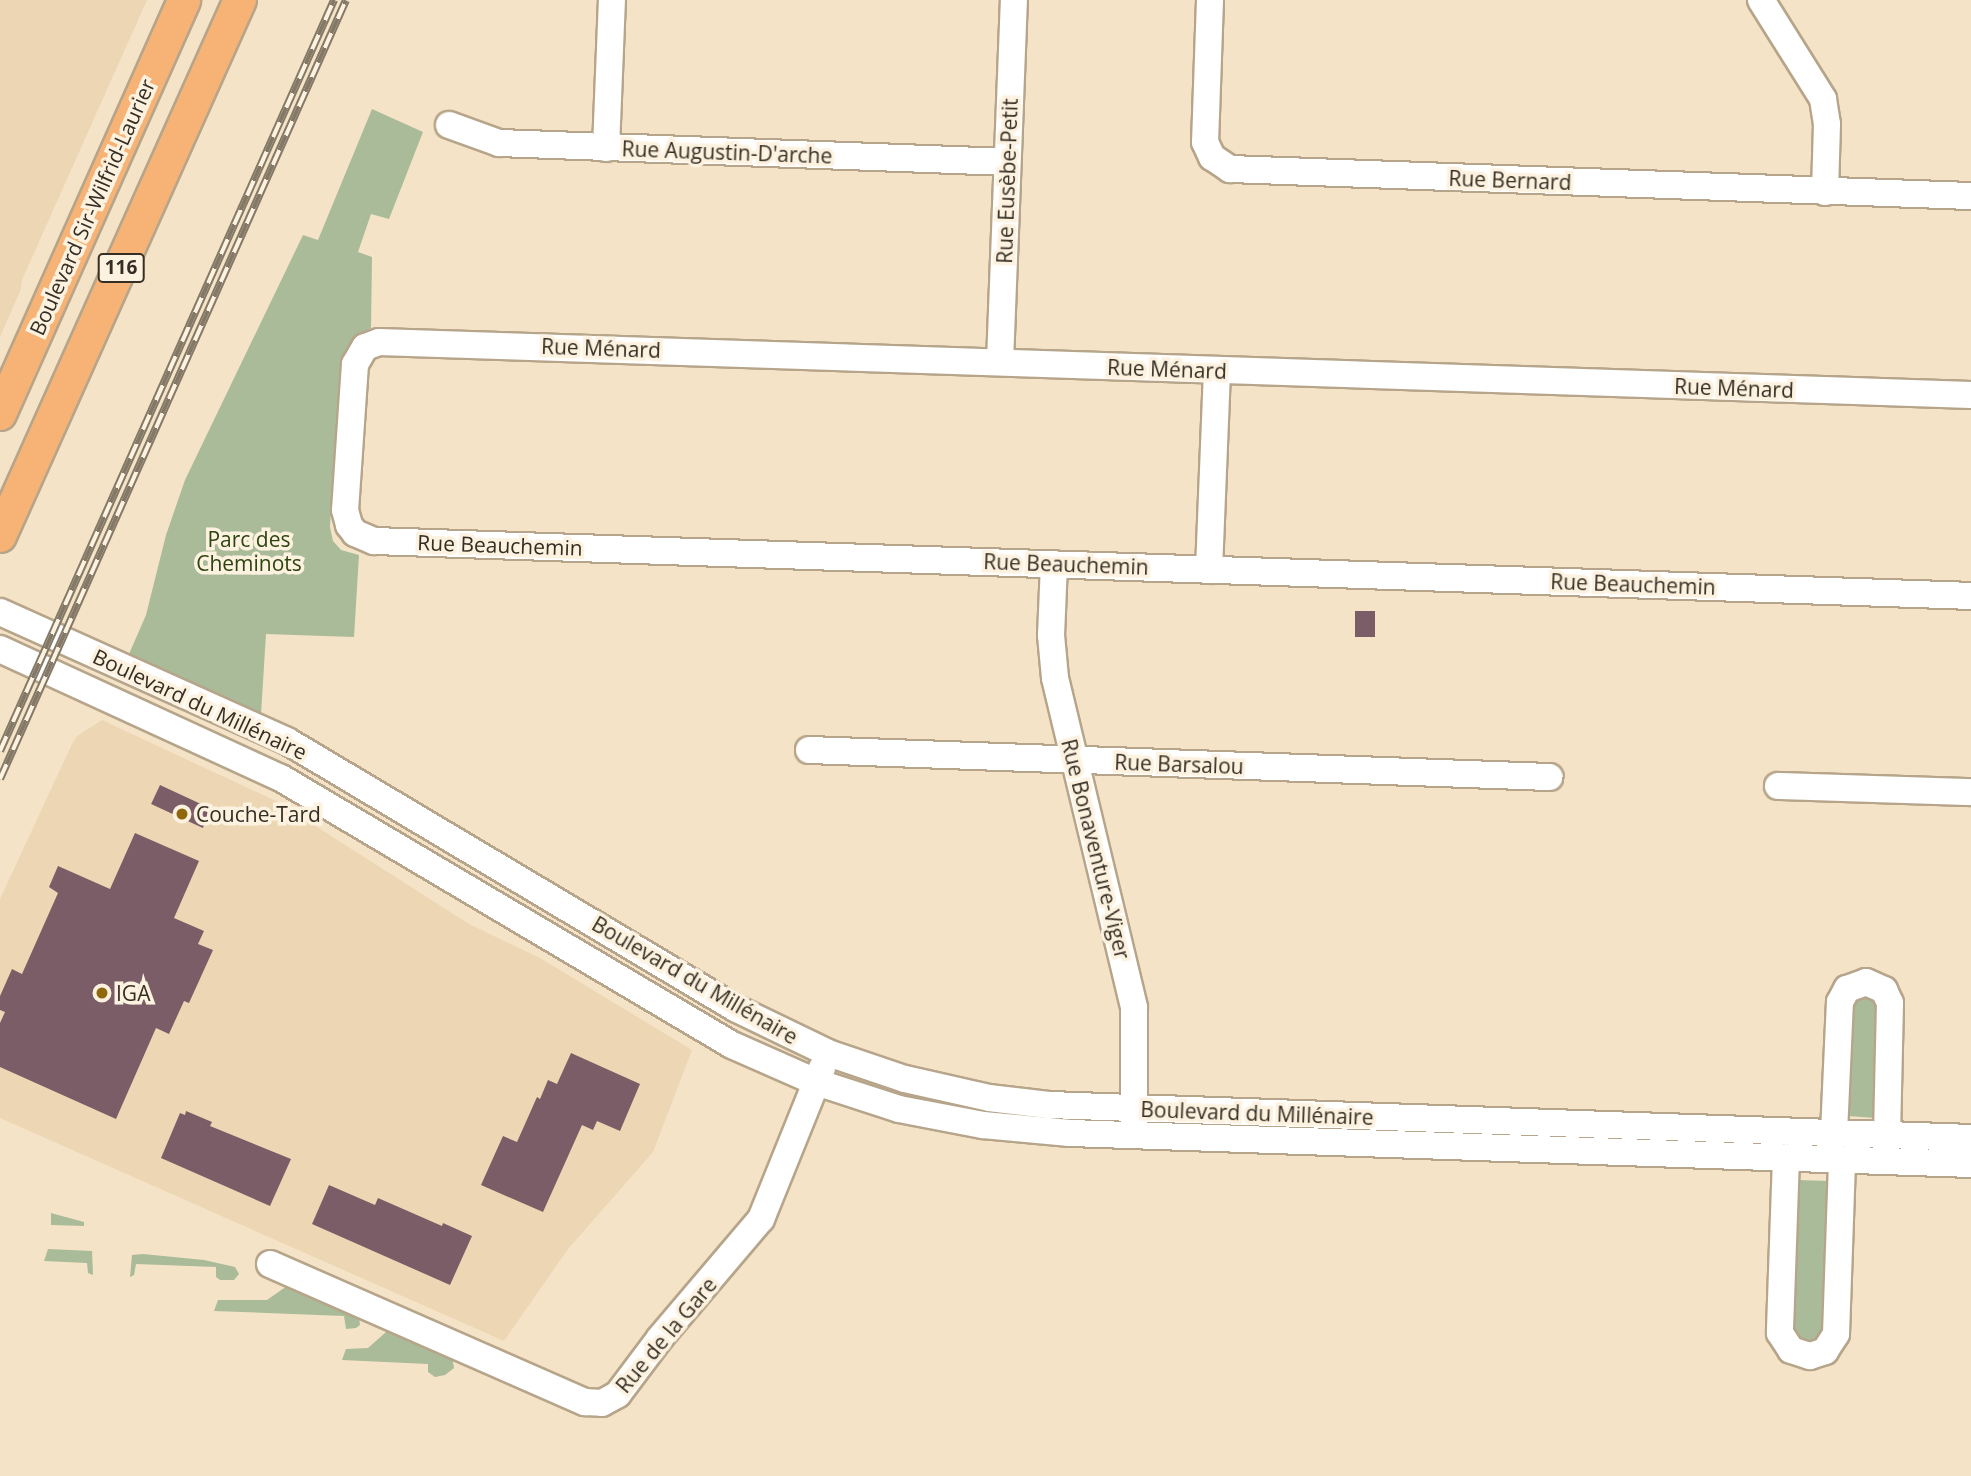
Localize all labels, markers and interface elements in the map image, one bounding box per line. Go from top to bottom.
street label: Boulevard Sir-Wilfrid-Laurier [24,75,160,339]
street label: Rue Eusèbe-Petit [992,98,1022,264]
street label: Rue Augustin-D'arche [621,136,833,168]
street label: Rue Bernard [1448,165,1572,195]
road number: 116 [96,252,146,284]
street label: Rue Ménard [541,333,661,363]
street label: Rue Ménard [1107,354,1227,384]
street label: Rue Ménard [1674,373,1794,403]
park label: Parc des Cheminots [196,526,302,576]
street label: Rue Beauchemin [417,530,583,560]
street label: Rue Beauchemin [983,549,1149,579]
street label: Rue Beauchemin [1550,569,1716,599]
street label: Boulevard du Millénaire [89,643,311,765]
street label: Rue Bonaventure-Viger [1056,736,1136,962]
street label: Rue Barsalou [1114,749,1244,779]
place label: Couche-Tard [196,801,321,827]
marker: Couche-Tard [174,806,190,822]
street label: Boulevard du Millénaire [588,911,802,1049]
place label: IGA [116,980,150,1006]
marker: IGA [94,985,110,1001]
street label: Boulevard du Millénaire [1140,1096,1374,1130]
street label: Rue de la Gare [610,1272,722,1398]

